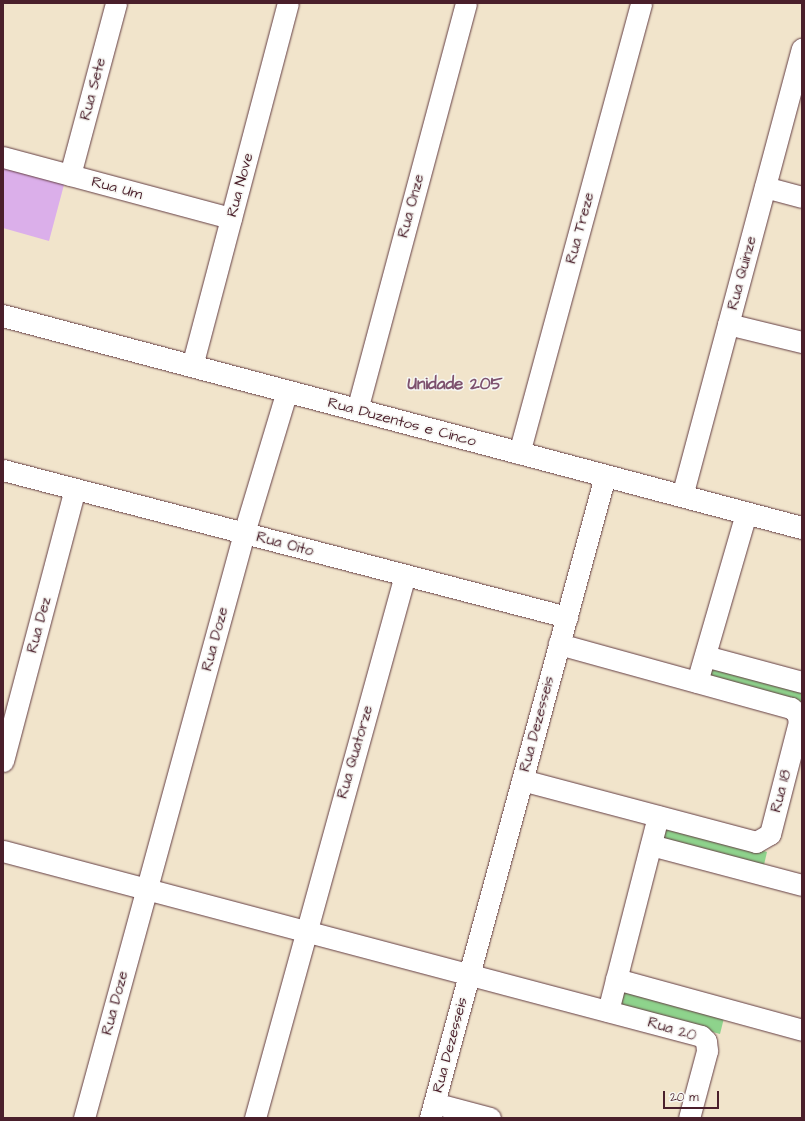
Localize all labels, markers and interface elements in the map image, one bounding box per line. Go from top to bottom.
street label: Rua Sete [76,56,110,122]
street label: Rua Nove [223,151,257,219]
street label: Rua Onze [394,172,428,240]
street label: Rua Um [90,173,144,203]
street label: Rua Treze [562,190,598,266]
street label: Rua Quinze [724,234,760,312]
district label: Unidade 205 [407,375,503,395]
street label: Rua Duzentos e Cinco [326,394,478,450]
street label: Rua Oito [254,528,316,560]
street label: Rua Dez [23,595,55,655]
street label: Rua Doze [198,605,232,673]
street label: Rua Dezesseis [516,674,558,774]
street label: Rua Quatorze [333,703,377,801]
street label: Rua 18 [767,768,795,814]
street label: Rua Doze [98,969,132,1037]
street label: Rua Dezesseis [429,995,471,1095]
street label: Rua 20 [645,1013,699,1045]
scale bar [665,1083,721,1109]
text: 20 m [670,1089,699,1106]

